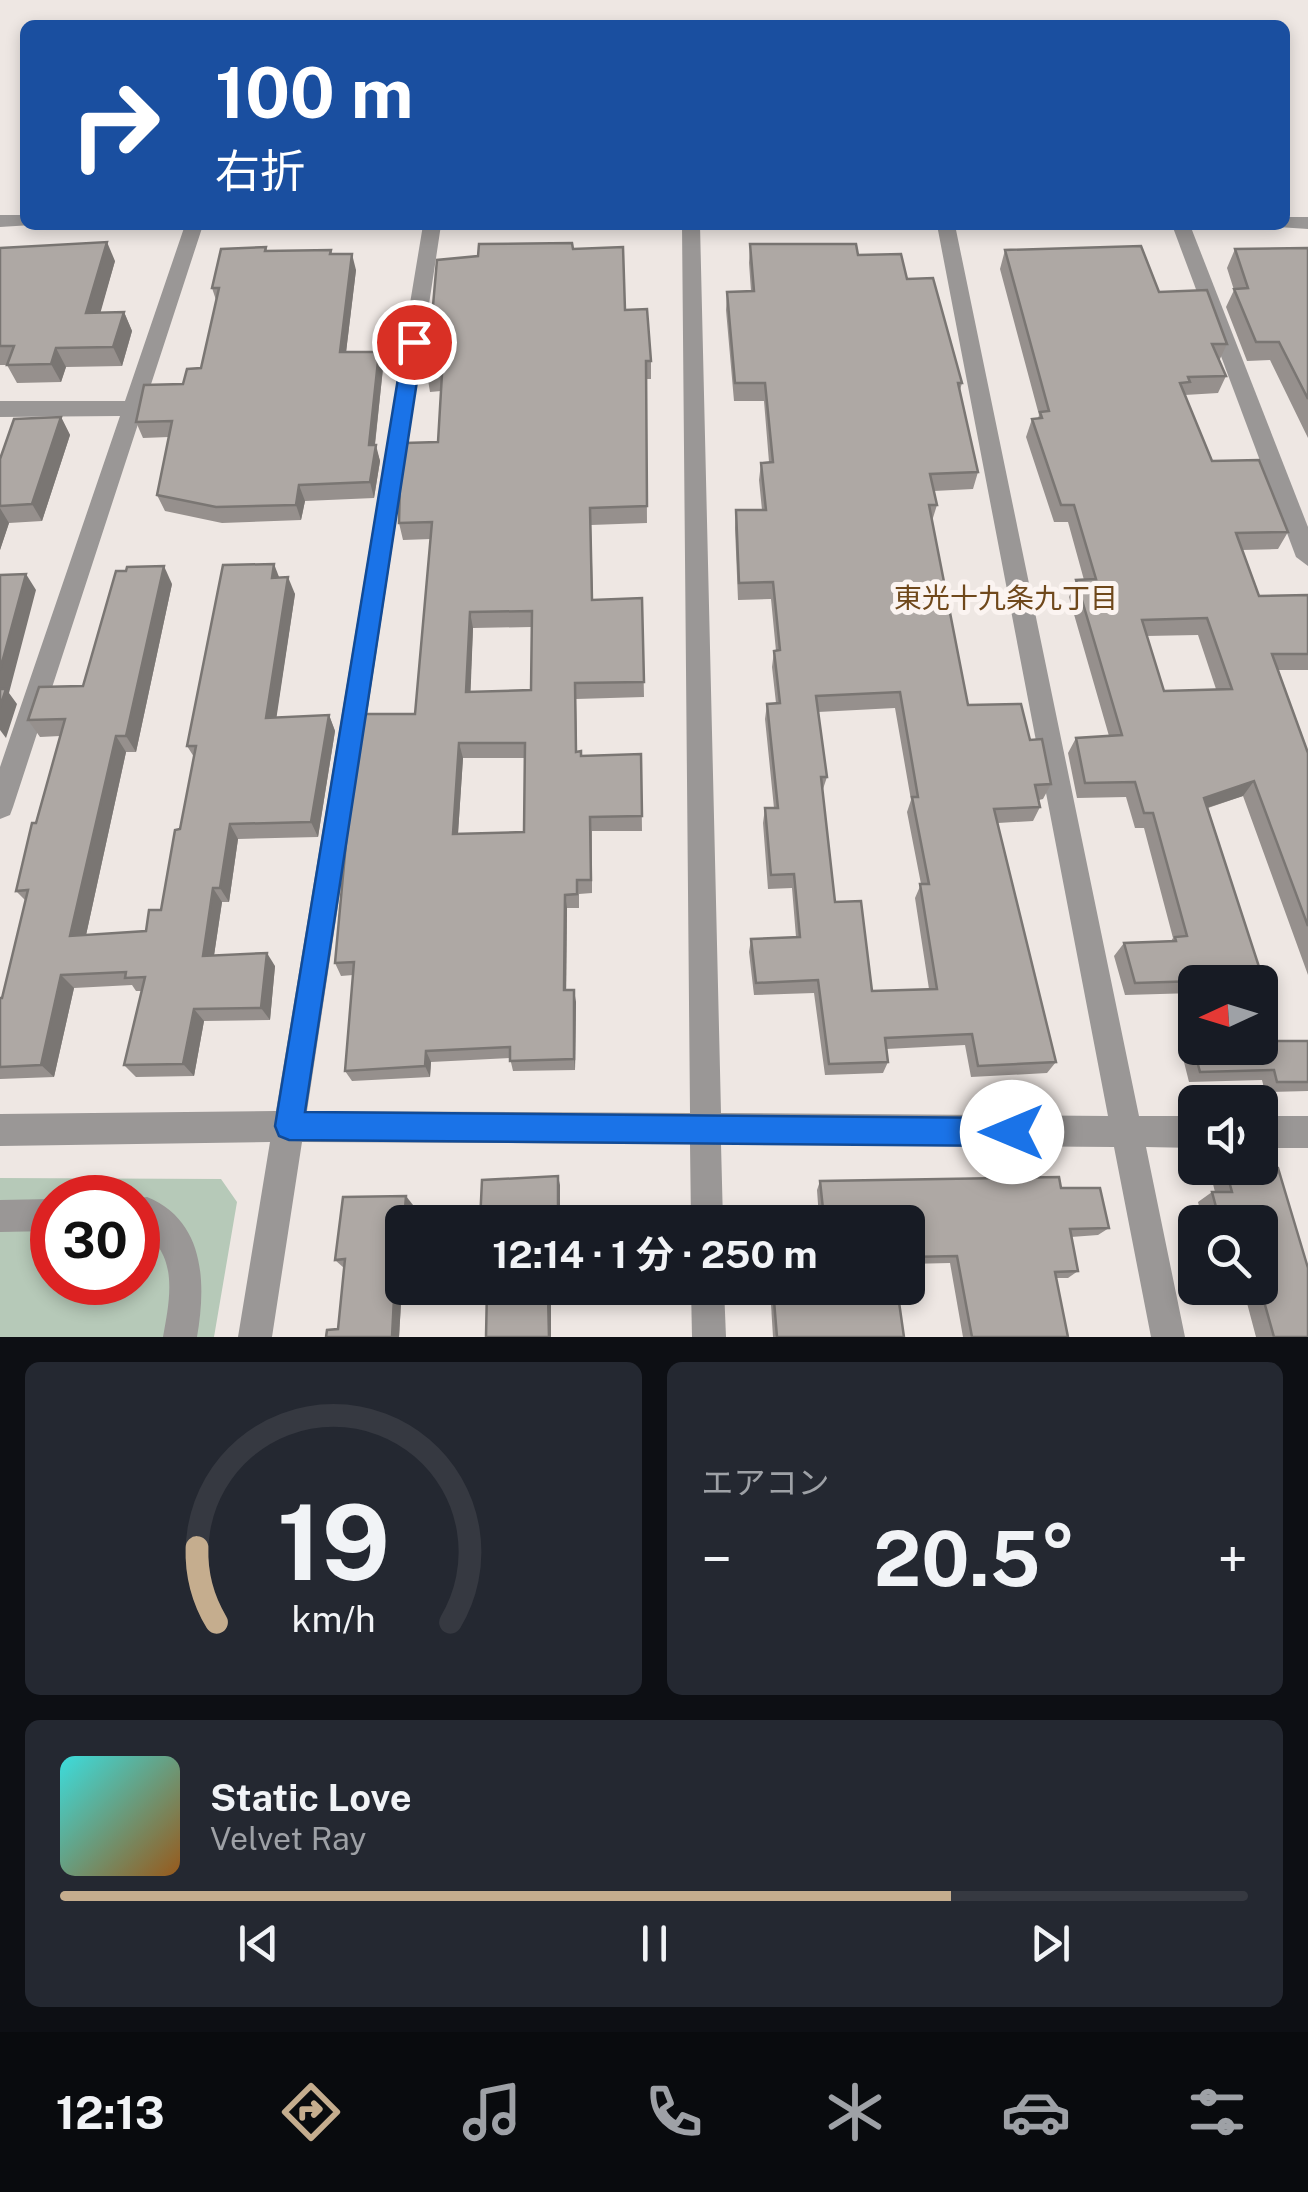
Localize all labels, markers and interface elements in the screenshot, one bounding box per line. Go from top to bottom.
text: 100 m [215,51,413,134]
icon: right [50,60,180,190]
text: 右折 [215,144,305,197]
pin [372,300,457,385]
icon: arrive [387,315,442,370]
district label: 東光十九条九丁目 [894,581,1118,614]
north arrow [1178,965,1278,1065]
map controls [1178,965,1278,1305]
position arrow [960,1080,1064,1184]
button: sound [1178,1085,1278,1185]
speed limit sign: 30 [30,1175,160,1305]
button: search [1178,1205,1278,1305]
text: 12:14 · 1 分 · 250 m [492,1232,818,1277]
text: エアコン [702,1464,830,1501]
text: 19 [277,1481,390,1603]
text: 20.5° [874,1515,1076,1603]
text: − [702,1527,732,1591]
text: + [1217,1527,1248,1591]
text: km/h [291,1598,375,1640]
text: Static Love [210,1775,412,1820]
text: Velvet Ray [210,1820,366,1857]
icon: previous [231,1916,286,1971]
icon: pause [627,1916,682,1971]
icon: next [1023,1916,1078,1971]
icon: directions [276,2077,346,2147]
icon: music [457,2077,527,2147]
icon: phone [639,2077,709,2147]
icon: climate [820,2077,890,2147]
icon: car [1001,2077,1071,2147]
icon: filters [1182,2077,1252,2147]
text: 12:13 [56,2086,165,2139]

